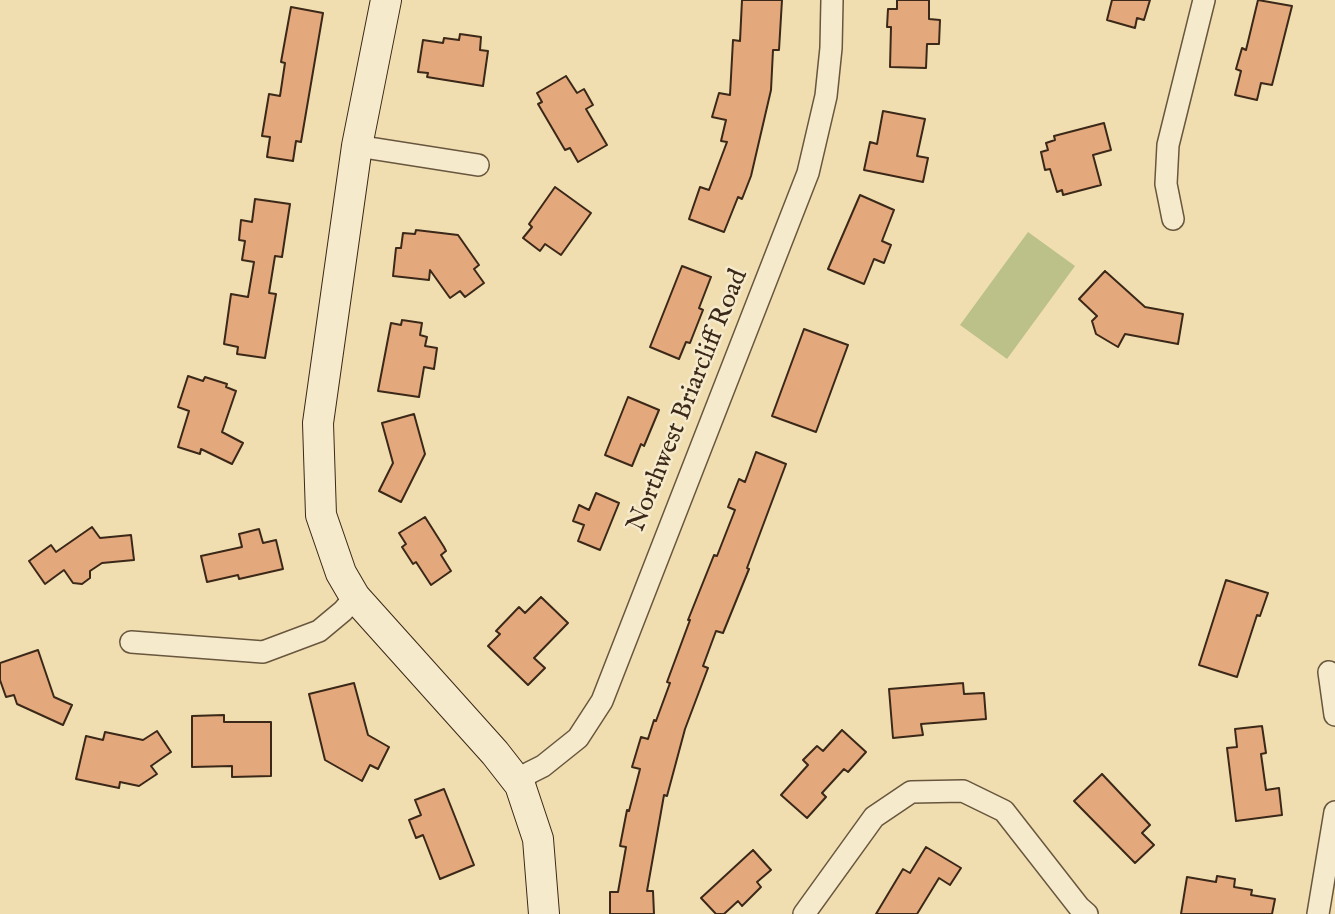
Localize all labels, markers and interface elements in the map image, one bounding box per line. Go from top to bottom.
street label: Northwest Briarcliff Road [622,265,756,537]

